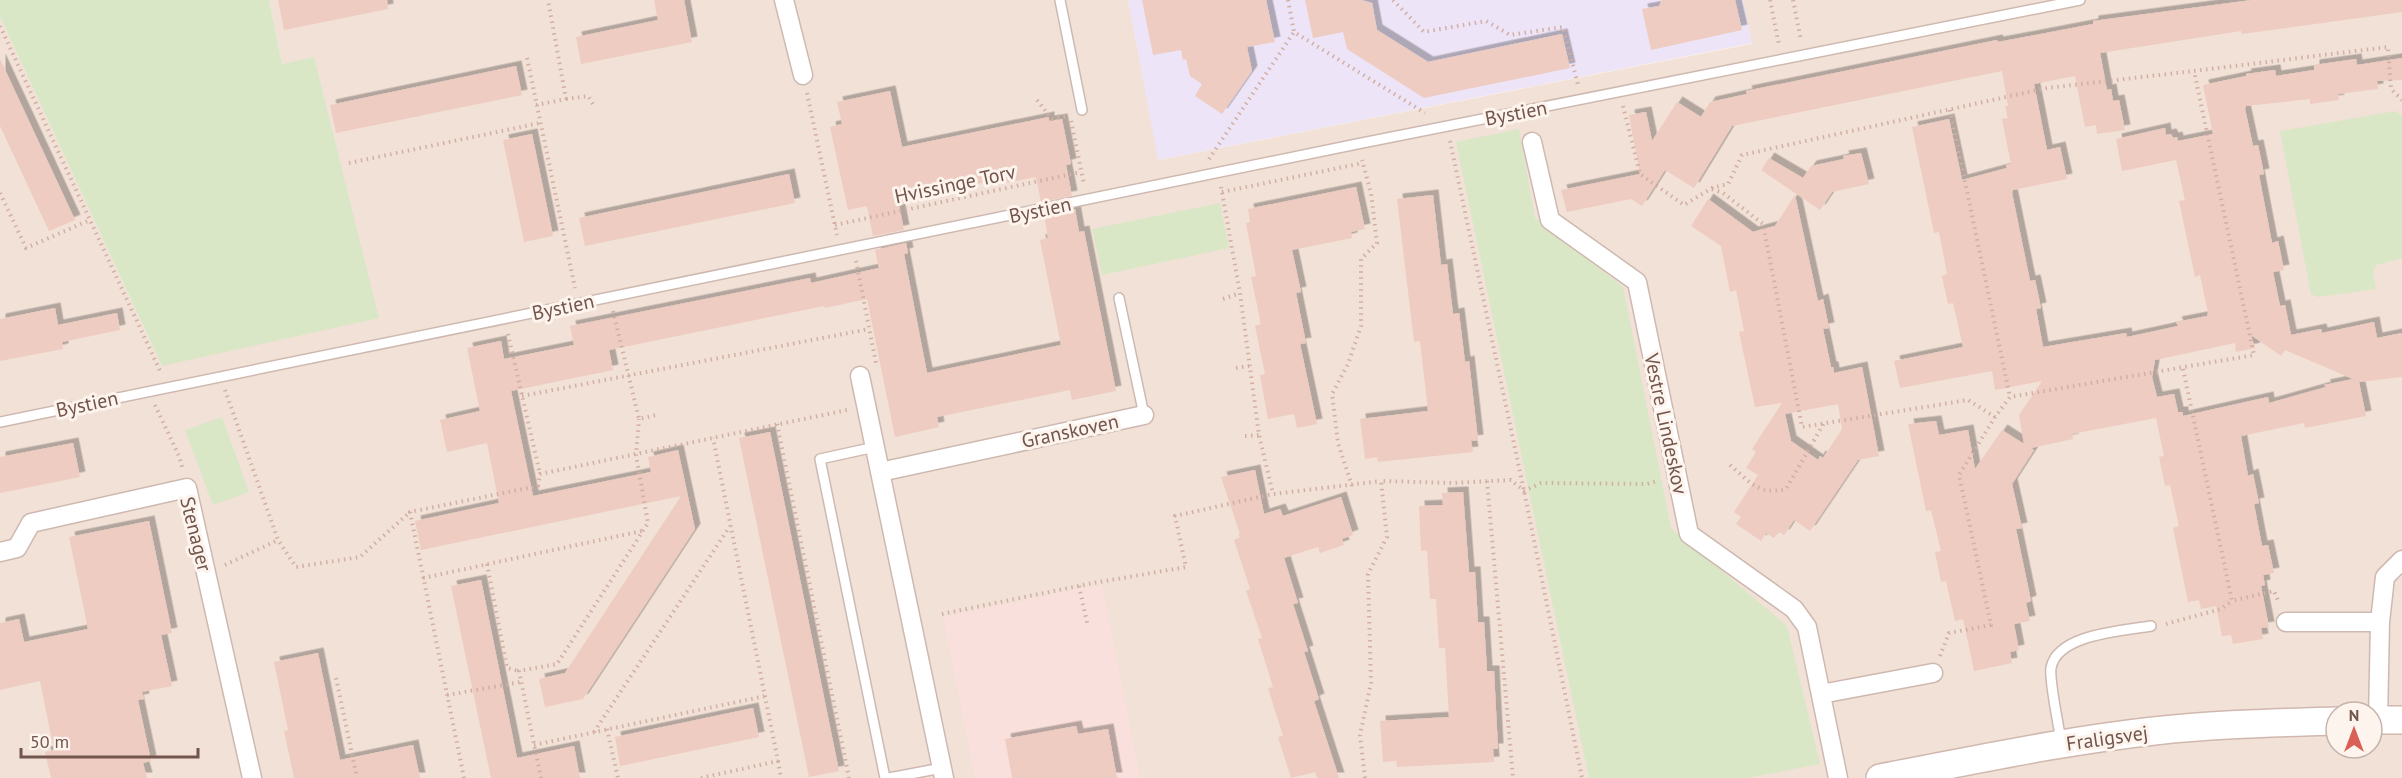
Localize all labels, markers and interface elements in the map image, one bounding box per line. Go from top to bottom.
street label: Bystien [1483,94,1549,132]
street label: Hvissinge Torv [892,158,1018,209]
street label: Bystien [1007,191,1073,229]
street label: Bystien [530,288,596,326]
street label: Vestre Lindeskov [1638,350,1694,497]
street label: Bystien [54,385,120,423]
street label: Granskoven [1019,408,1121,454]
street label: Stenager [174,494,218,574]
north arrow [2324,700,2384,760]
text: N [2349,705,2359,725]
street label: Fraligsvej [2064,719,2150,757]
scale bar [21,721,198,759]
text: 50 m [30,730,69,753]

